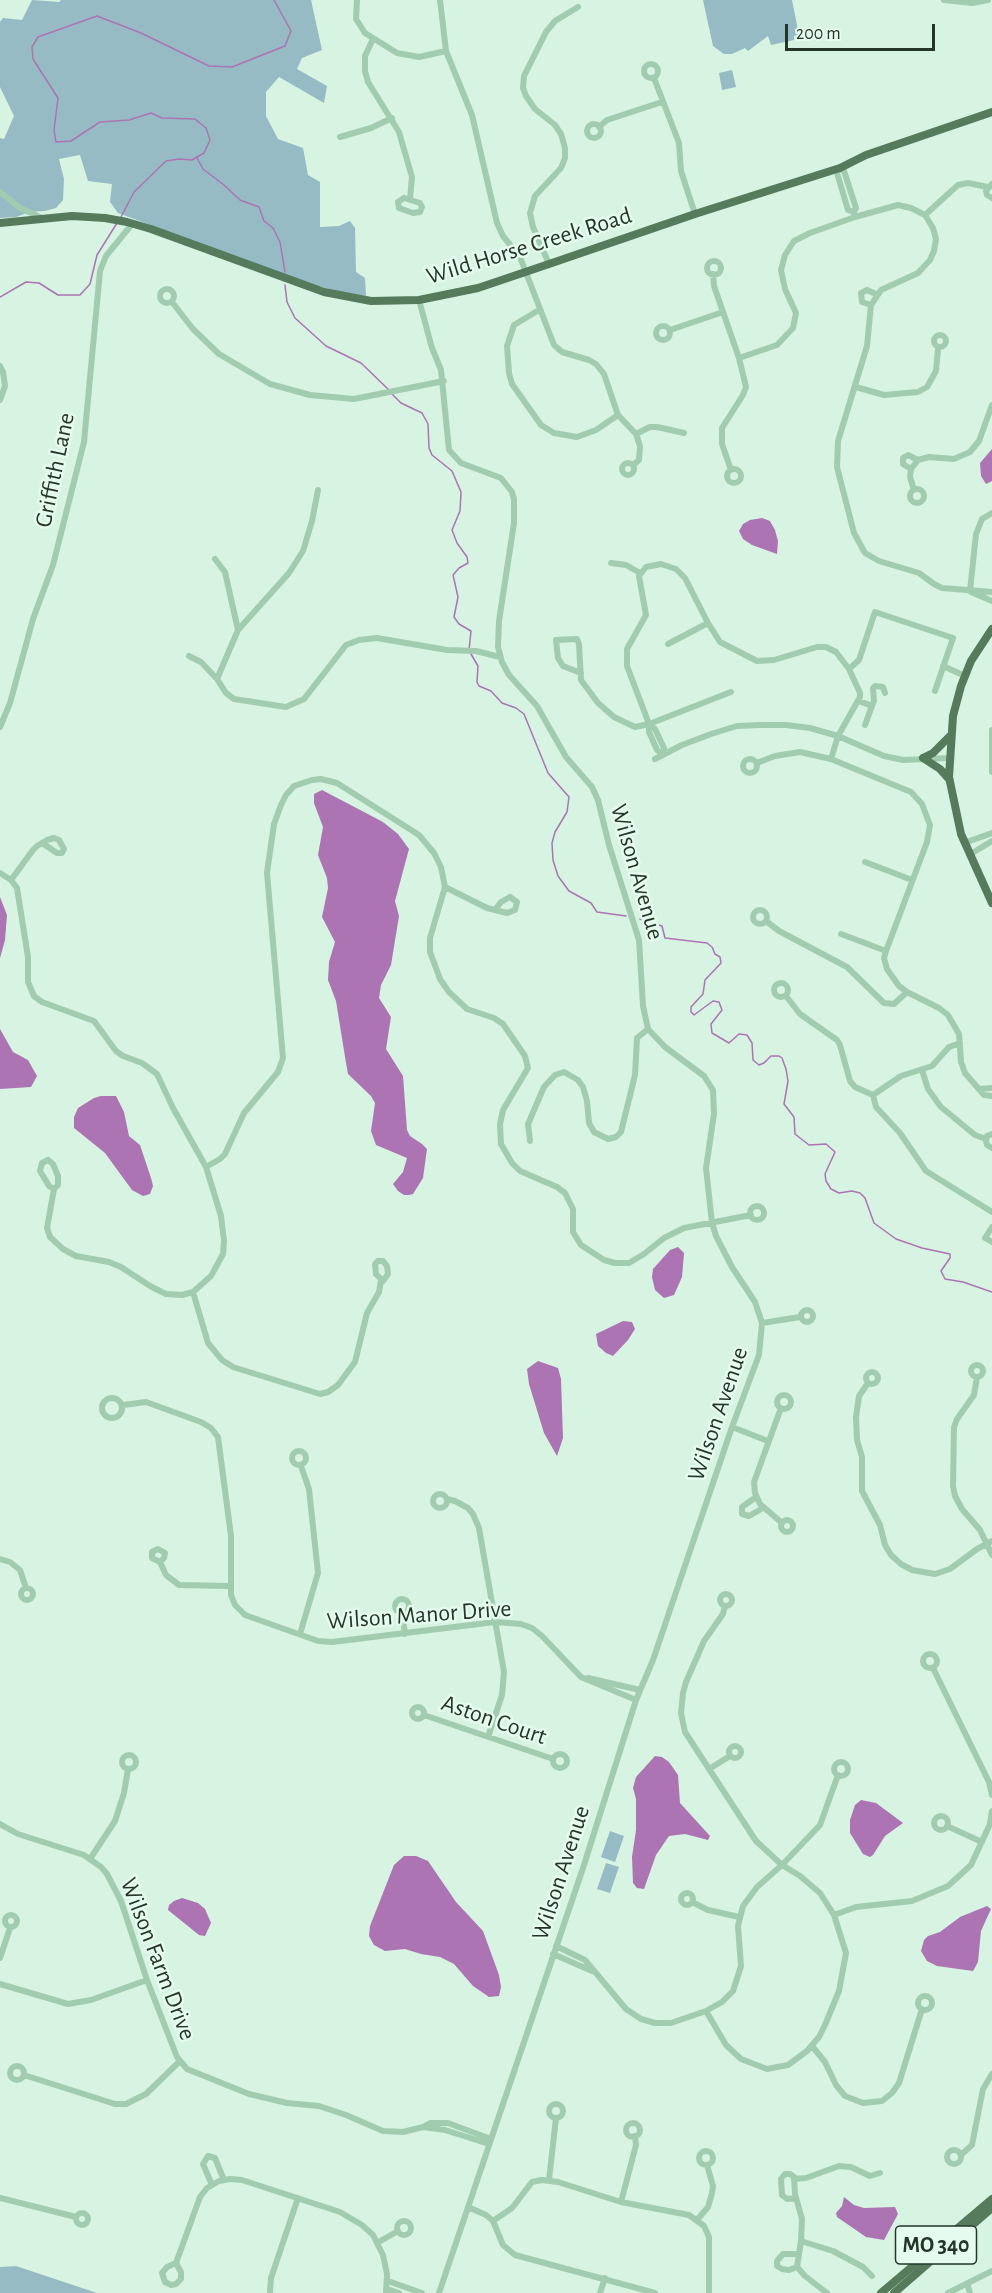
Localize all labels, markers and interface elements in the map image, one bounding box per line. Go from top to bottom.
scale bar [788,12,938,50]
text: 200 m [796,25,841,43]
street label: Wild Horse Creek Road [423,201,635,291]
street label: Griffith Lane [29,410,81,530]
street label: Wilson Avenue [604,801,670,943]
street label: Wilson Avenue [682,1343,754,1485]
street label: Wilson Manor Drive [326,1594,512,1636]
street label: Aston Court [438,1689,550,1751]
street label: Wilson Avenue [526,1802,596,1944]
street label: Wilson Farm Drive [114,1874,202,2044]
road number: MO 340 [896,2226,976,2264]

